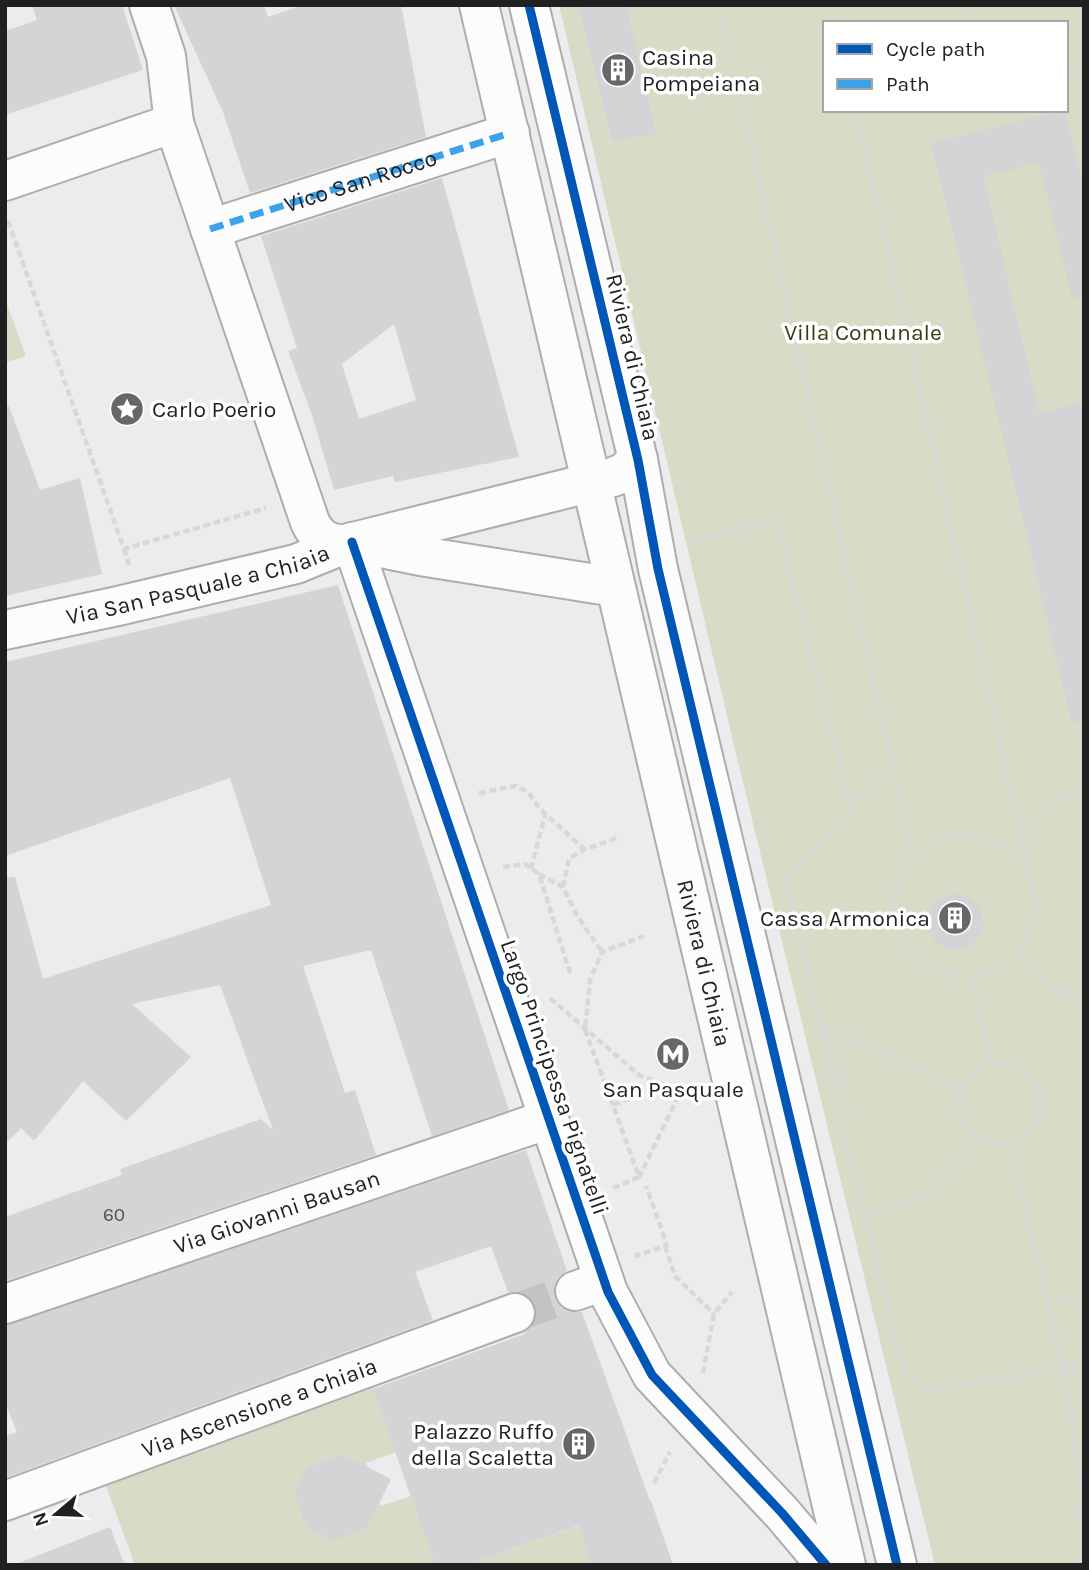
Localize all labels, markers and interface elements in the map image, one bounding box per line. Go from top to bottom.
legend [823,21,1068,112]
text: Cycle path [886,37,986,61]
place label: Casina Pompeiana [642,44,760,97]
building icon: Casina Pompeiana [599,51,637,89]
text: Path [886,72,930,96]
street label: Vico San Rocco [281,144,440,218]
street label: Riviera di Chiaia [600,271,665,443]
park label: Villa Comunale [784,319,942,346]
place icon: Carlo Poerio [108,390,146,428]
place label: Carlo Poerio [152,396,276,423]
street label: Via San Pasquale a Chiaia [64,539,333,631]
street label: Riviera di Chiaia [671,877,737,1049]
building icon: Cassa Armonica [936,899,974,937]
place label: Cassa Armonica [760,905,930,932]
street label: Largo Principessa Pignatelli [495,936,614,1219]
metro station icon: San Pasquale [654,1035,692,1073]
place label: San Pasquale [602,1076,744,1103]
street label: Via Giovanni Bausan [170,1165,384,1260]
house number: 60 [103,1204,125,1226]
street label: Via Ascensione a Chiaia [138,1352,381,1463]
place label: Palazzo Ruffo della Scaletta [411,1418,554,1471]
building icon: Palazzo Ruffo della Scaletta [560,1425,598,1463]
north arrow [21,1479,91,1549]
text: N [28,1509,53,1529]

